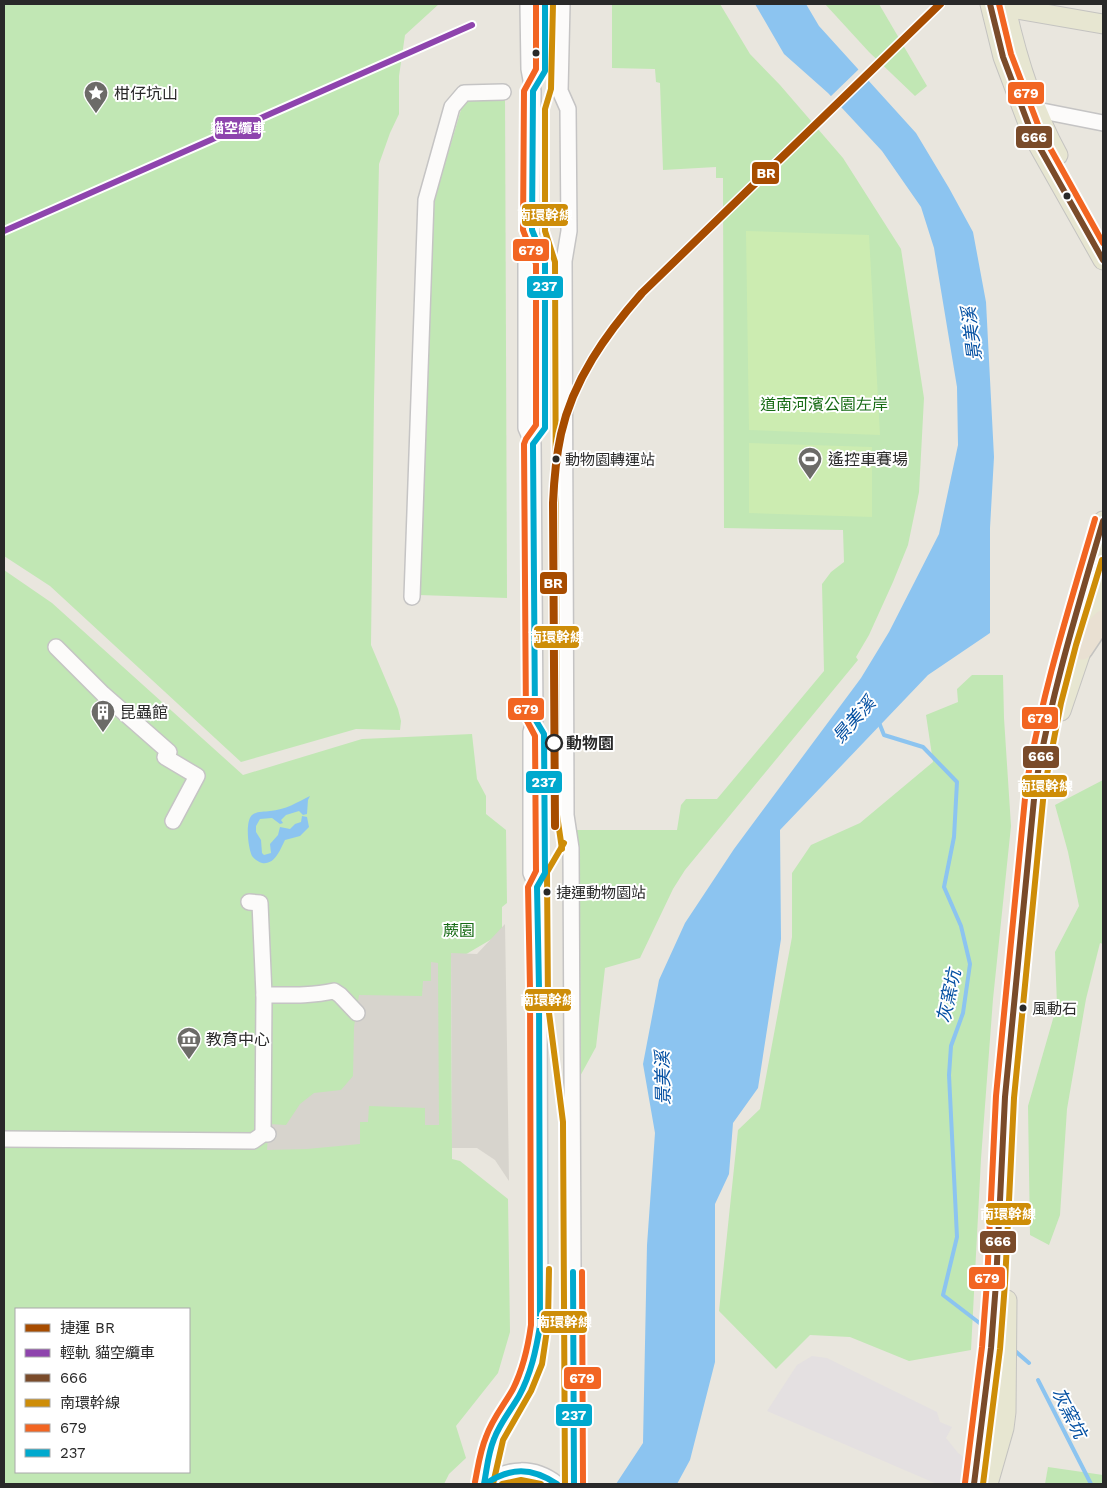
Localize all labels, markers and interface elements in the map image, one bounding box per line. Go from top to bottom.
unlabelled marker [531,48,541,58]
place icon: 柑仔坑山 [83,80,109,114]
line badge: 679 [1007,81,1045,105]
place label: 柑仔坑山 [114,84,178,103]
text: 679 [1013,85,1039,101]
line badge: 貓空纜車 [214,116,262,140]
text: 貓空纜車 [210,120,266,136]
line badge: 666 [1015,125,1053,149]
text: 666 [1021,129,1047,145]
line badge: BR [751,161,780,185]
text: BR [756,165,776,181]
unlabelled marker [1062,191,1072,201]
line badge: 南環幹線 [521,203,569,227]
text: 南環幹線 [517,207,573,223]
line badge: 679 [512,238,550,262]
text: 679 [518,242,544,258]
line badge: 237 [526,275,564,299]
text: 237 [533,278,558,294]
water label: 景美溪 [957,303,985,362]
park label: 道南河濱公園左岸 [760,395,888,414]
sports icon: 遙控車賽場 [797,446,823,480]
place label: 遙控車賽場 [828,450,908,469]
place label: 動物園轉運站 [565,451,655,469]
marker: 動物園轉運站 [551,454,561,464]
line badge: BR [539,571,568,595]
text: BR [543,575,563,591]
line badge: 南環幹線 [533,625,580,649]
text: 南環幹線 [528,629,584,645]
water label: 景美溪 [828,690,881,747]
line badge: 679 [507,697,545,721]
building icon: 昆蟲館 [90,699,116,733]
text: 679 [513,701,539,717]
place label: 昆蟲館 [120,703,168,722]
line badge: 679 [1021,706,1059,730]
text: 679 [1027,710,1053,726]
marker: 動物園 [545,734,563,752]
place label: 動物園 [566,734,614,753]
line badge: 666 [1022,745,1060,769]
text: 666 [1028,748,1054,764]
line badge: 237 [525,770,563,794]
text: 237 [532,774,557,790]
line badge: 南環幹線 [1021,774,1068,798]
text: 南環幹線 [1017,778,1073,794]
place label: 捷運動物園站 [556,884,646,902]
marker: 捷運動物園站 [542,887,552,897]
park label: 蕨園 [443,921,475,940]
water label: 灰窯坑 [933,964,965,1024]
line badge: 南環幹線 [524,988,572,1012]
text: 南環幹線 [520,992,576,1008]
place label: 風動石 [1032,1000,1077,1018]
marker: 風動石 [1018,1003,1028,1013]
museum icon: 教育中心 [176,1026,202,1060]
place label: 教育中心 [206,1030,270,1049]
water label: 景美溪 [651,1048,673,1105]
line badge: 南環幹線 [985,1202,1032,1226]
text: 南環幹線 [980,1206,1036,1222]
line badge: 666 [979,1230,1017,1254]
text: 666 [985,1233,1011,1249]
line badge: 679 [968,1266,1006,1290]
text: 679 [974,1270,1000,1286]
legend [15,1308,190,1473]
line badge: 南環幹線 [540,1310,588,1334]
text: 南環幹線 [536,1314,592,1330]
text: 捷運 BR [60,1319,115,1337]
text: 輕軌 貓空纜車 [60,1344,155,1362]
line badge: 679 [563,1366,602,1390]
text: 666 [60,1369,87,1387]
text: 679 [569,1370,595,1386]
water label: 灰窯坑 [1048,1384,1092,1444]
text: 南環幹線 [60,1394,120,1412]
line badge: 237 [555,1403,593,1427]
text: 237 [562,1407,587,1423]
text: 679 [60,1419,87,1437]
text: 237 [60,1444,85,1462]

